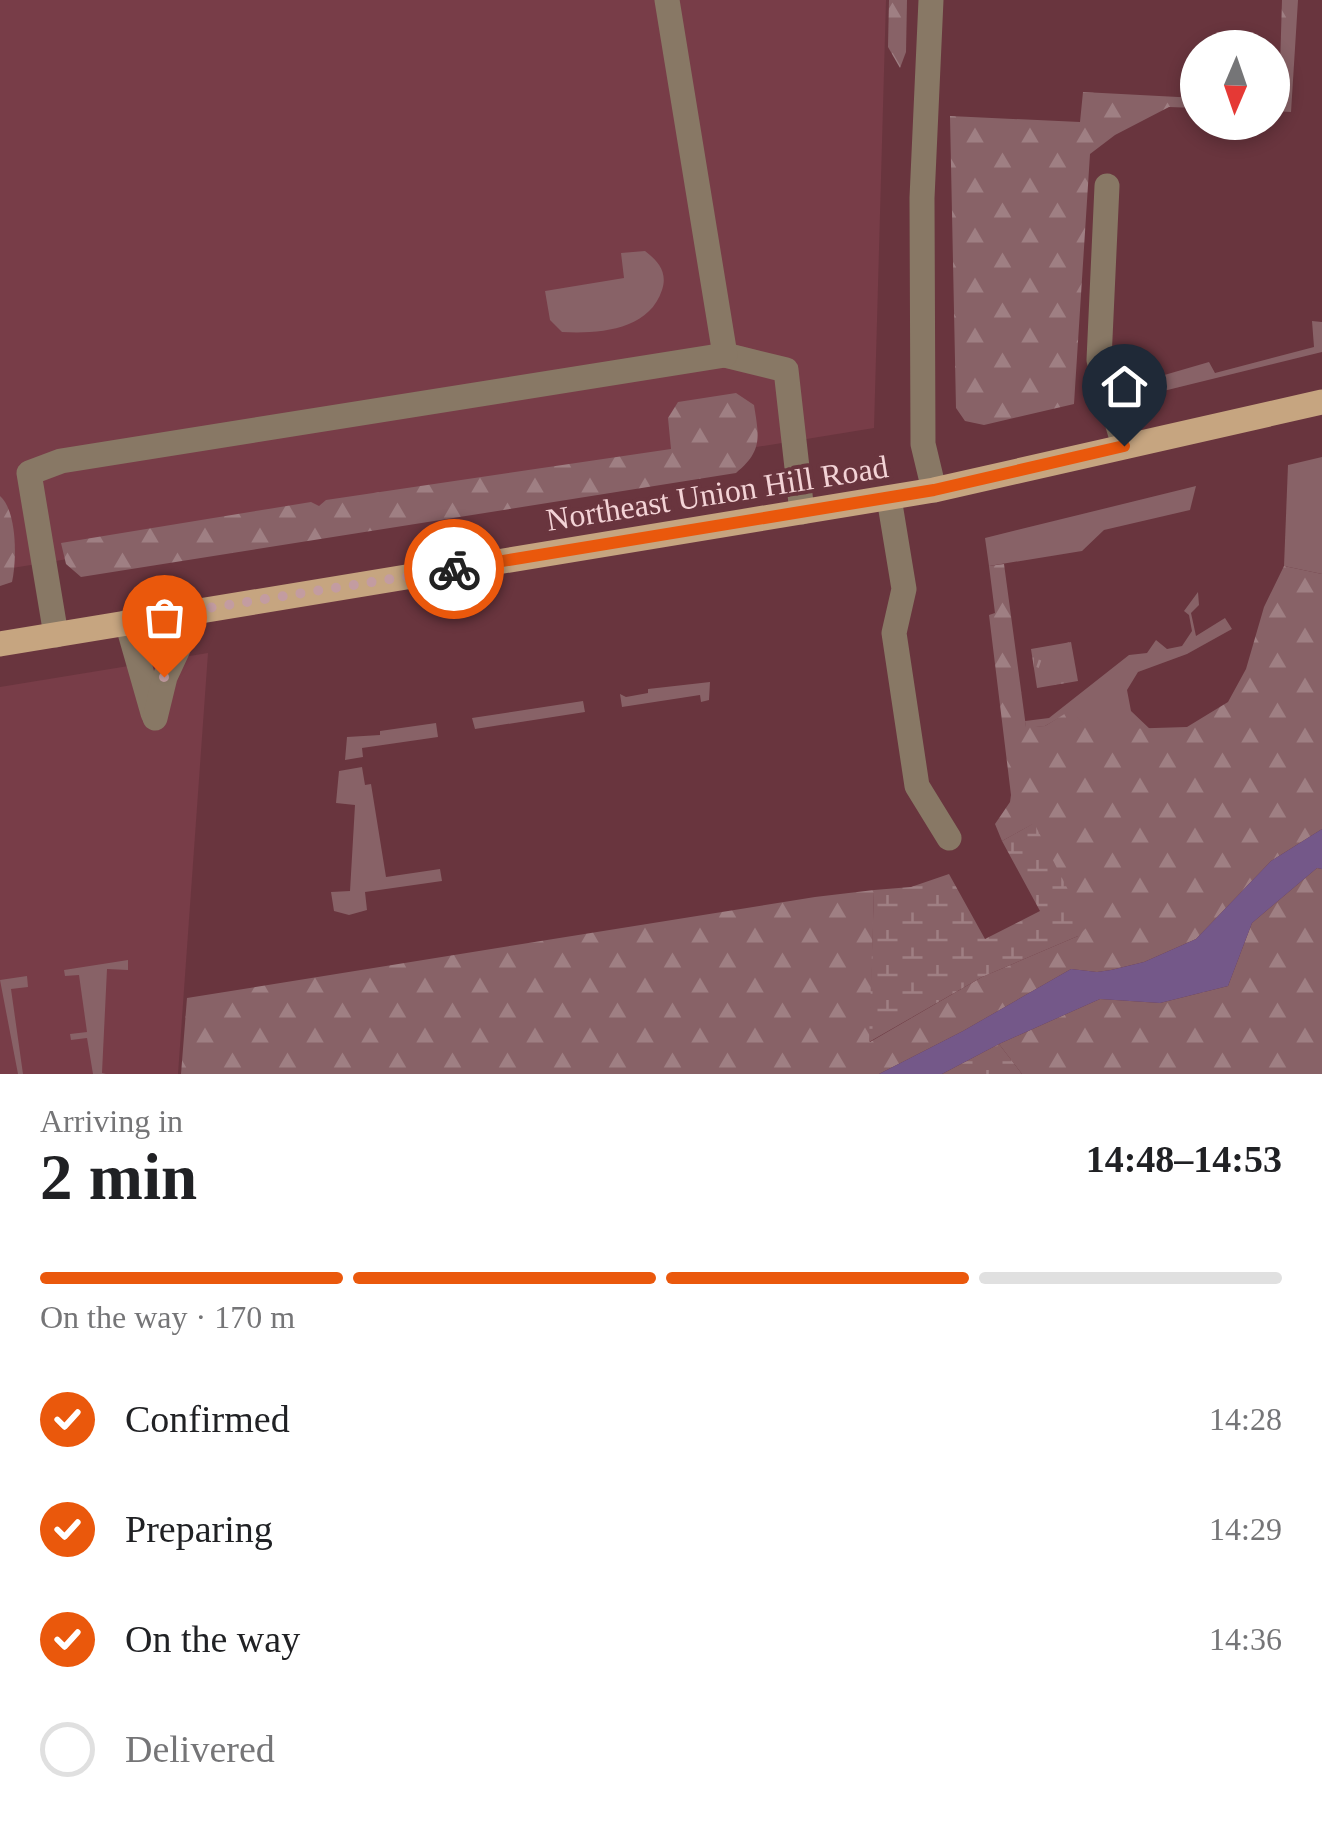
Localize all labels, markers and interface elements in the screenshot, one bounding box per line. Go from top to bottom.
north arrow [1180,30,1290,140]
map controls [1180,30,1290,140]
pin [1082,344,1167,447]
icon: home [1097,359,1152,414]
street label: Northeast Union Hill Road [543,448,891,538]
courier [404,519,504,619]
icon: bike [427,542,482,597]
pin [122,575,207,678]
icon: bag [137,590,192,645]
text: Arriving in [40,1103,183,1139]
text: 14:48–14:53 [1086,1138,1282,1180]
text: 2 min [40,1141,197,1213]
text: On the way · 170 m [40,1299,295,1335]
icon: check [40,1392,95,1447]
text: Confirmed [125,1398,290,1440]
text: 14:28 [1209,1401,1282,1437]
icon: check [40,1502,95,1557]
text: Preparing [125,1508,273,1550]
text: 14:29 [1209,1511,1282,1547]
icon: check [40,1612,95,1667]
text: On the way [125,1618,300,1660]
text: 14:36 [1209,1621,1282,1657]
text: Delivered [125,1728,275,1770]

